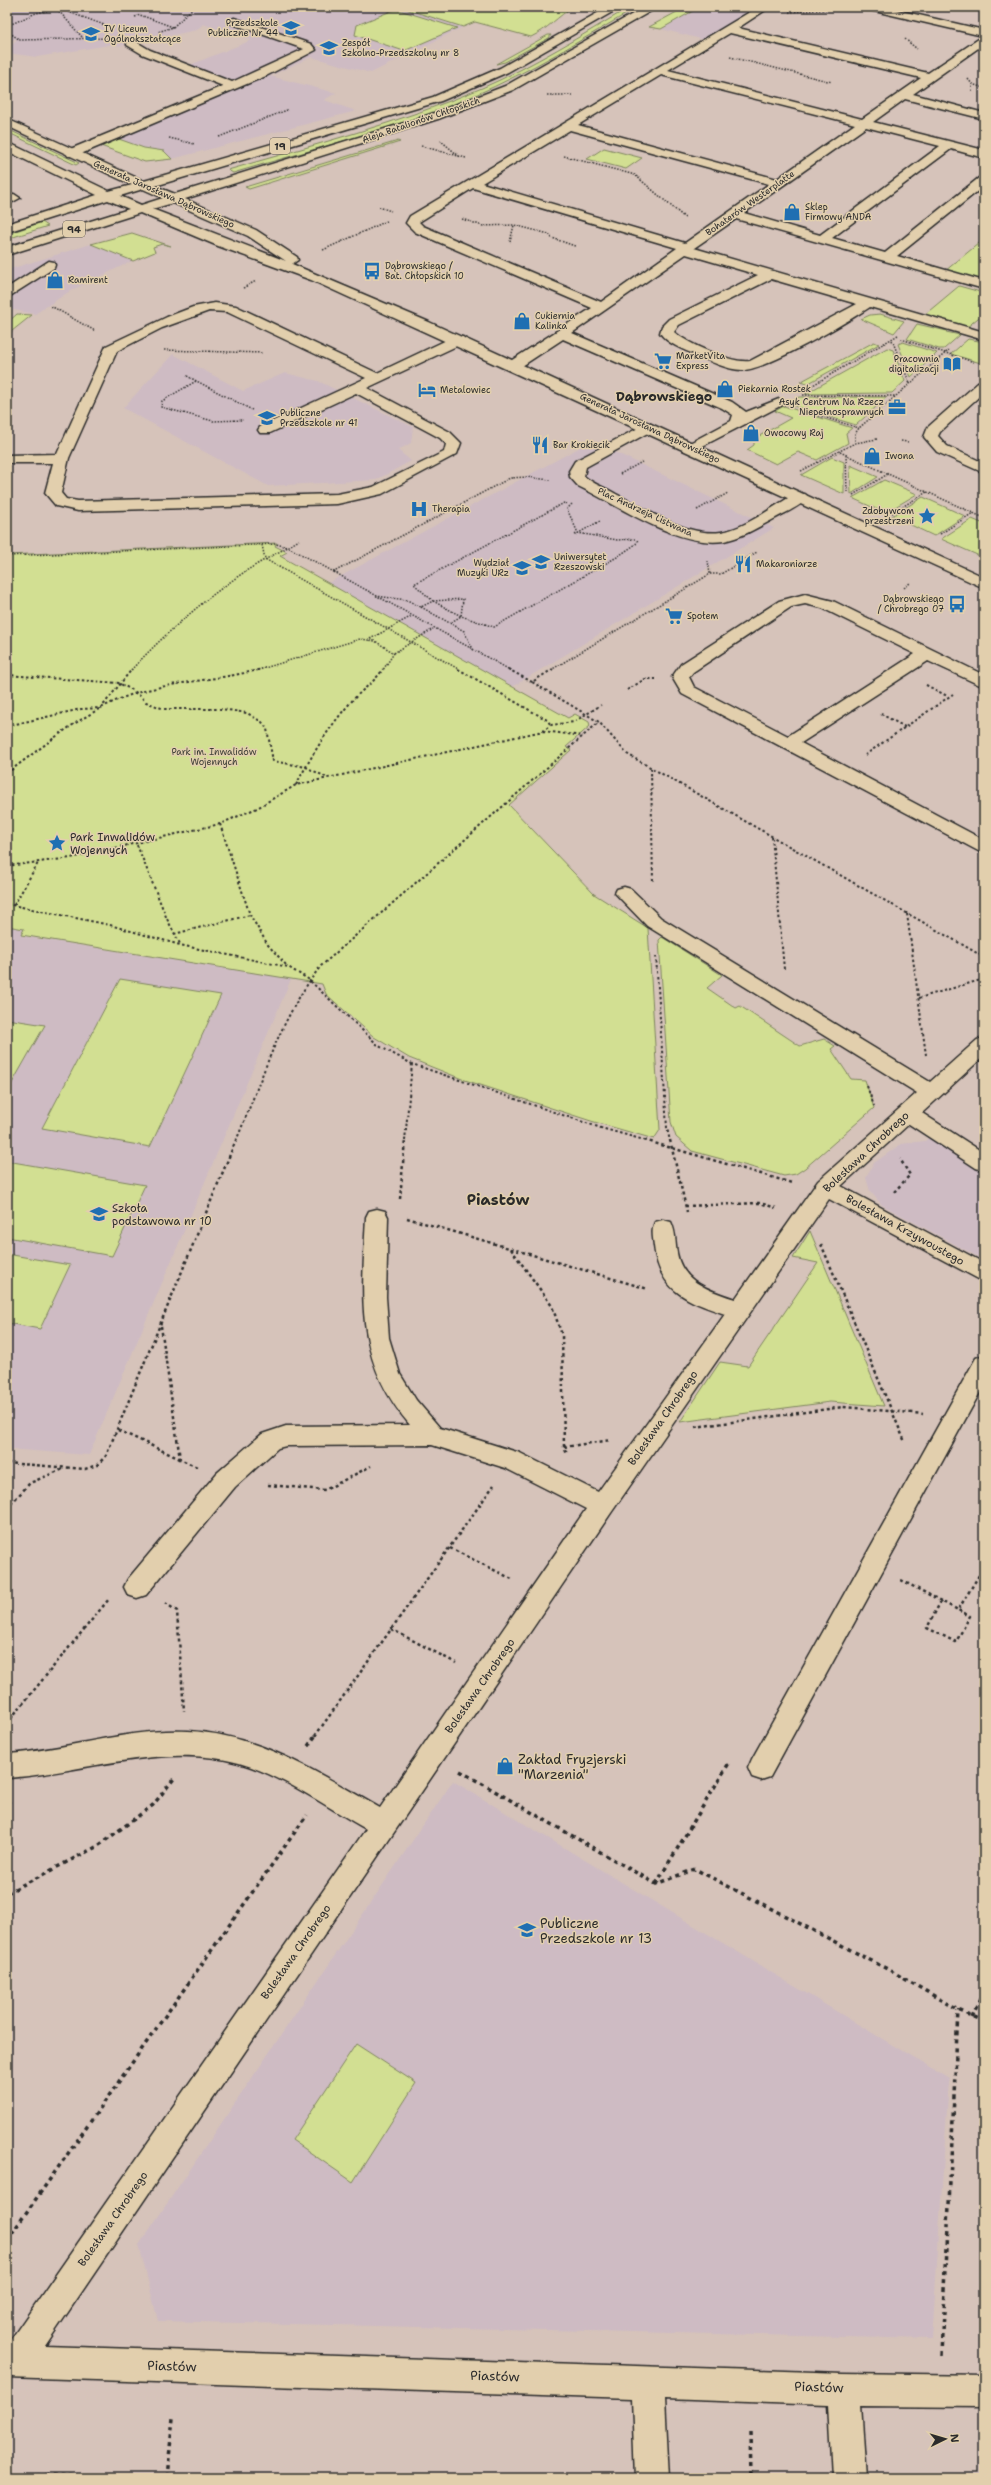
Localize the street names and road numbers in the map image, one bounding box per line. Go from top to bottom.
street label: Aleja Batalionów Chłopskich [361,94,482,146]
road number: 19 [270,138,290,154]
street label: Generała Jarosława Dąbrowskiego [92,157,236,231]
street label: Bohaterów Westerplatte [703,168,797,238]
road number: 94 [63,221,85,237]
street label: Generała Jarosława Dąbrowskiego [578,390,722,466]
street label: Plac Andrzeja Listwana [596,485,695,539]
street label: Bolesława Chrobrego [820,1108,913,1196]
street label: Bolesława Krzywoustego [843,1191,967,1269]
street label: Bolesława Chrobrego [625,1367,702,1468]
street label: Bolesława Chrobrego [442,1635,519,1736]
street label: Bolesława Chrobrego [258,1901,335,2002]
street label: Bolesława Chrobrego [75,2168,152,2269]
street label: Piastów [147,2357,197,2375]
street label: Piastów [470,2367,520,2385]
street label: Piastów [794,2378,844,2396]

